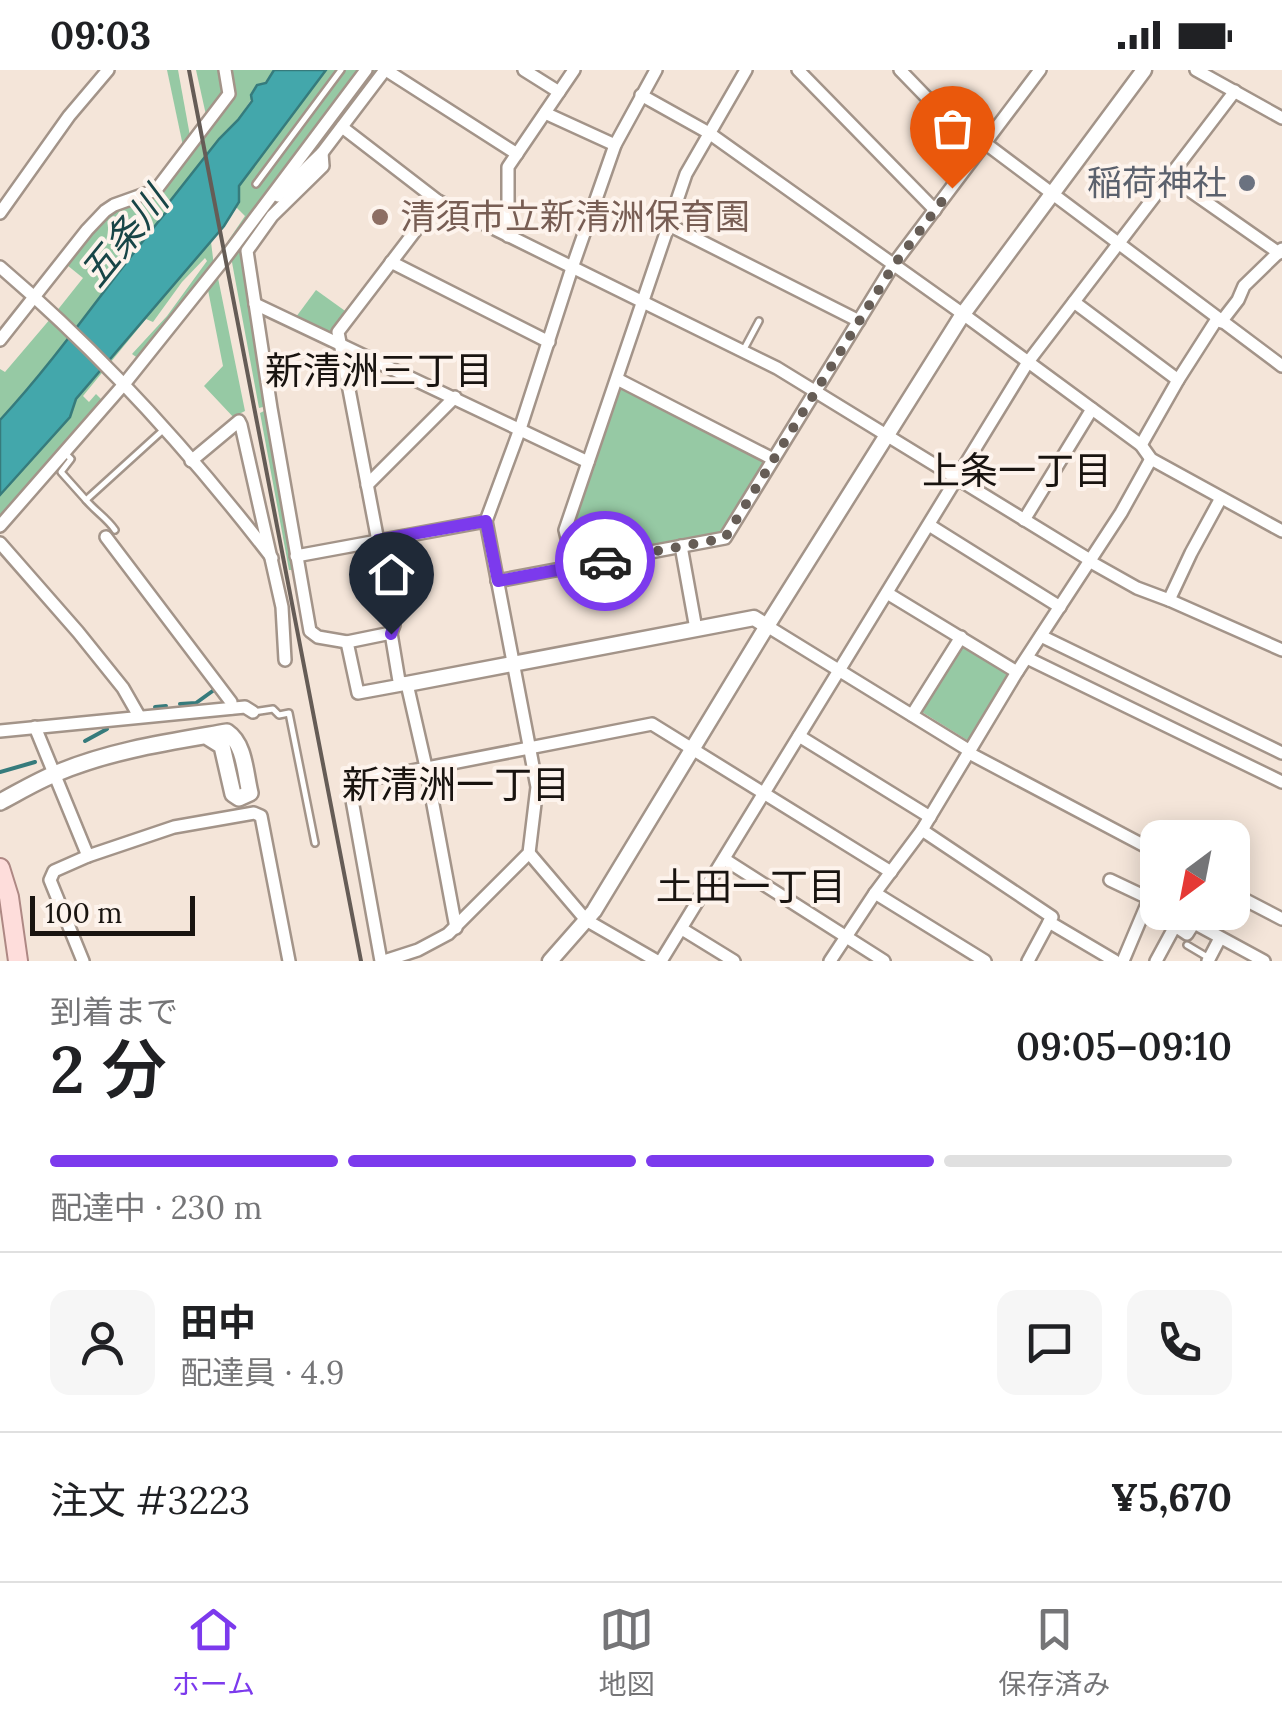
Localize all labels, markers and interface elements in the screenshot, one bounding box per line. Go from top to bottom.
text: 09:03 [50,11,151,59]
pin [910,86,995,189]
icon: bag [925,101,980,156]
place label: 稲荷神社 [1087,160,1227,205]
marker: 稲荷神社 [1236,172,1258,194]
water label: 五条川 [69,174,180,296]
place label: 清須市立新清洲保育園 [400,194,750,239]
marker: 清須市立新清洲保育園 [369,206,391,228]
district label: 新清洲三丁目 [265,346,493,394]
district label: 上条一丁目 [922,446,1112,494]
courier [555,511,655,611]
pin [349,532,434,635]
icon: car [578,534,633,589]
icon: home [364,547,419,602]
district label: 新清洲一丁目 [342,760,570,808]
north arrow [1140,820,1250,930]
map controls [1140,820,1250,930]
district label: 土田一丁目 [656,862,846,910]
scale bar [30,891,195,936]
text: 100 m [45,895,122,931]
text: 到着まで [50,991,178,1032]
text: 09:05–09:10 [1016,1022,1232,1070]
text: 2 分 [50,1028,167,1111]
text: 配達中 · 230 m [50,1187,262,1228]
button: person [50,1290,155,1395]
button: chat [997,1290,1102,1395]
button: phone [1127,1290,1232,1395]
text: 田中 [180,1298,256,1346]
text: 配達員 · 4.9 [180,1352,345,1393]
text: ¥5,670 [1111,1473,1232,1521]
text: 注文 #3223 [50,1476,250,1524]
tab: ホーム [172,1602,255,1702]
tab: 地図 [599,1602,655,1702]
tab: 保存済み [998,1602,1110,1702]

